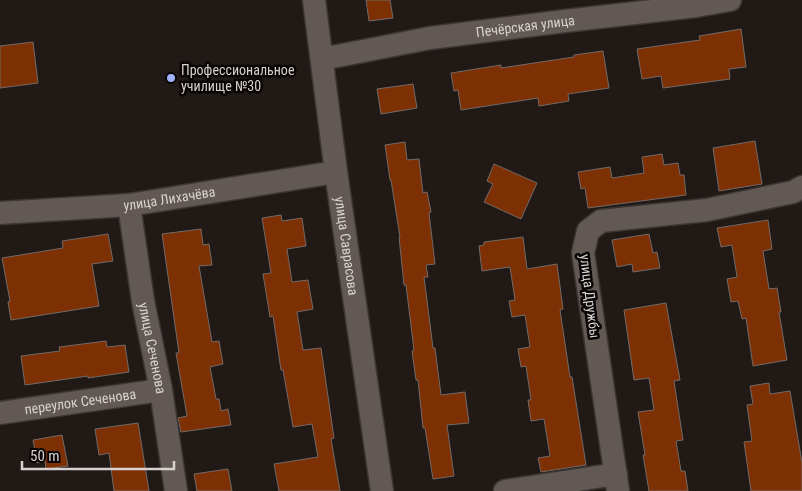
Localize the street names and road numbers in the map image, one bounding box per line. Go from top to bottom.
street label: Печёрская улица [475,12,575,40]
street label: улица Лихачёва [123,183,216,213]
street label: улица Саврасова [332,195,362,296]
street label: улица Дружбы [577,253,603,339]
street label: улица Сеченова [135,301,169,395]
street label: переулок Сеченова [23,386,137,417]

